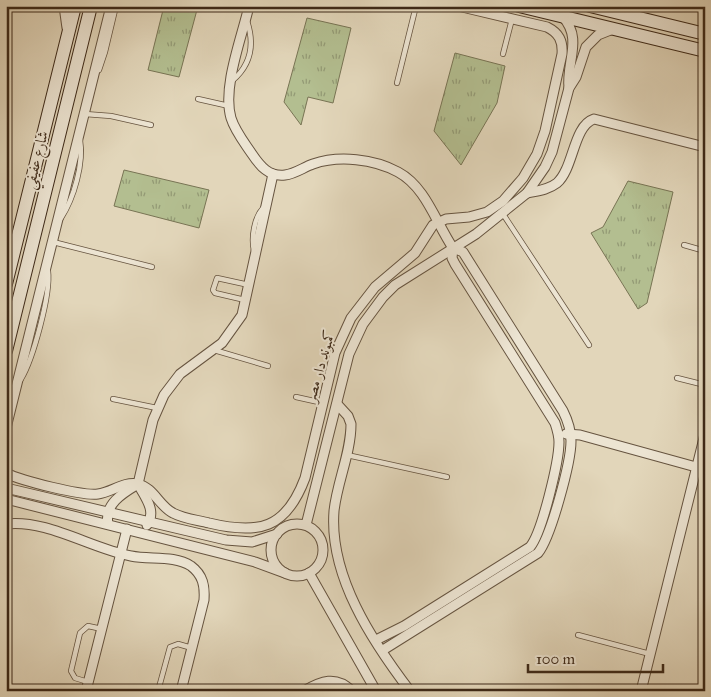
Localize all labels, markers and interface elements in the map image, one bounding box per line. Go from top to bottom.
street label: شارع عفيفي [20,129,57,192]
street label: كمبوند دار مصر [301,328,340,406]
scale bar [528,642,664,674]
text: 100 m [536,650,576,668]

